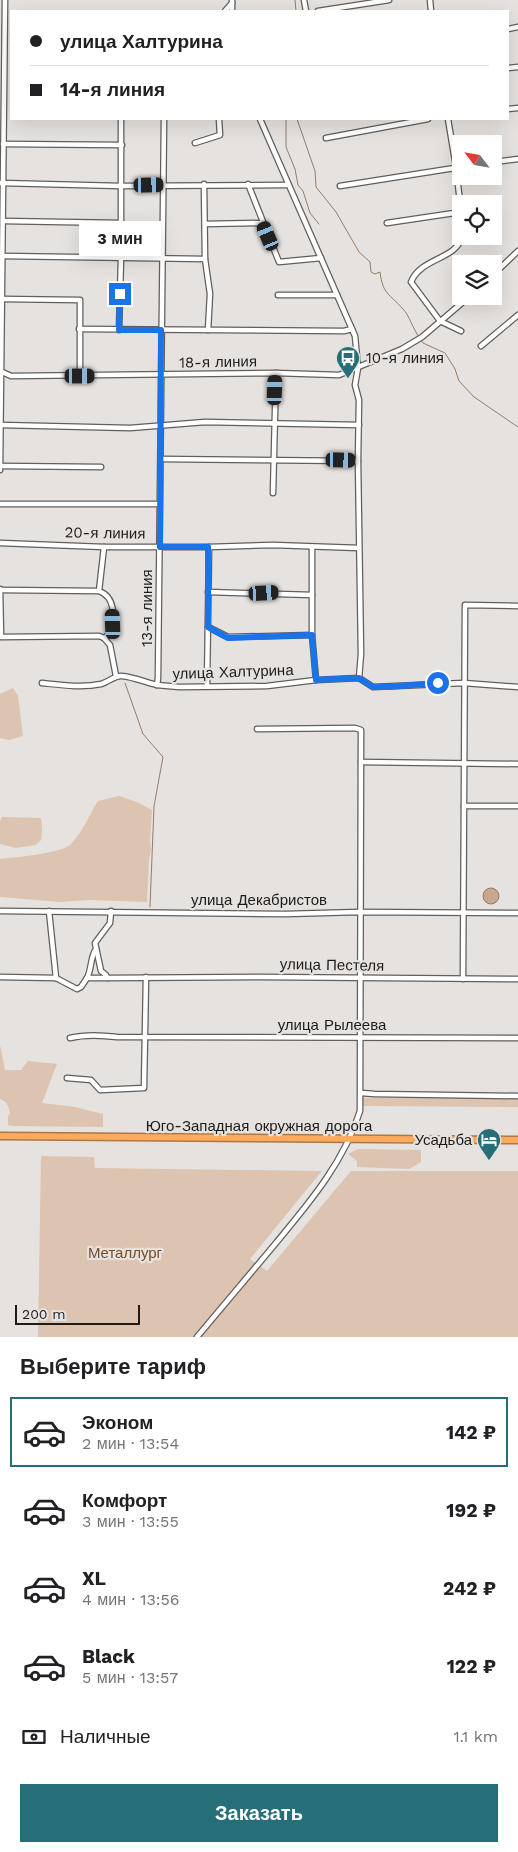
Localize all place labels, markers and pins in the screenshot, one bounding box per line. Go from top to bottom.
bus stop icon: 10-я линия [335,345,361,379]
place label: 10-я линия [366,349,444,367]
hotel icon: Усадьба [476,1127,502,1161]
place label: Усадьба [414,1131,473,1149]

